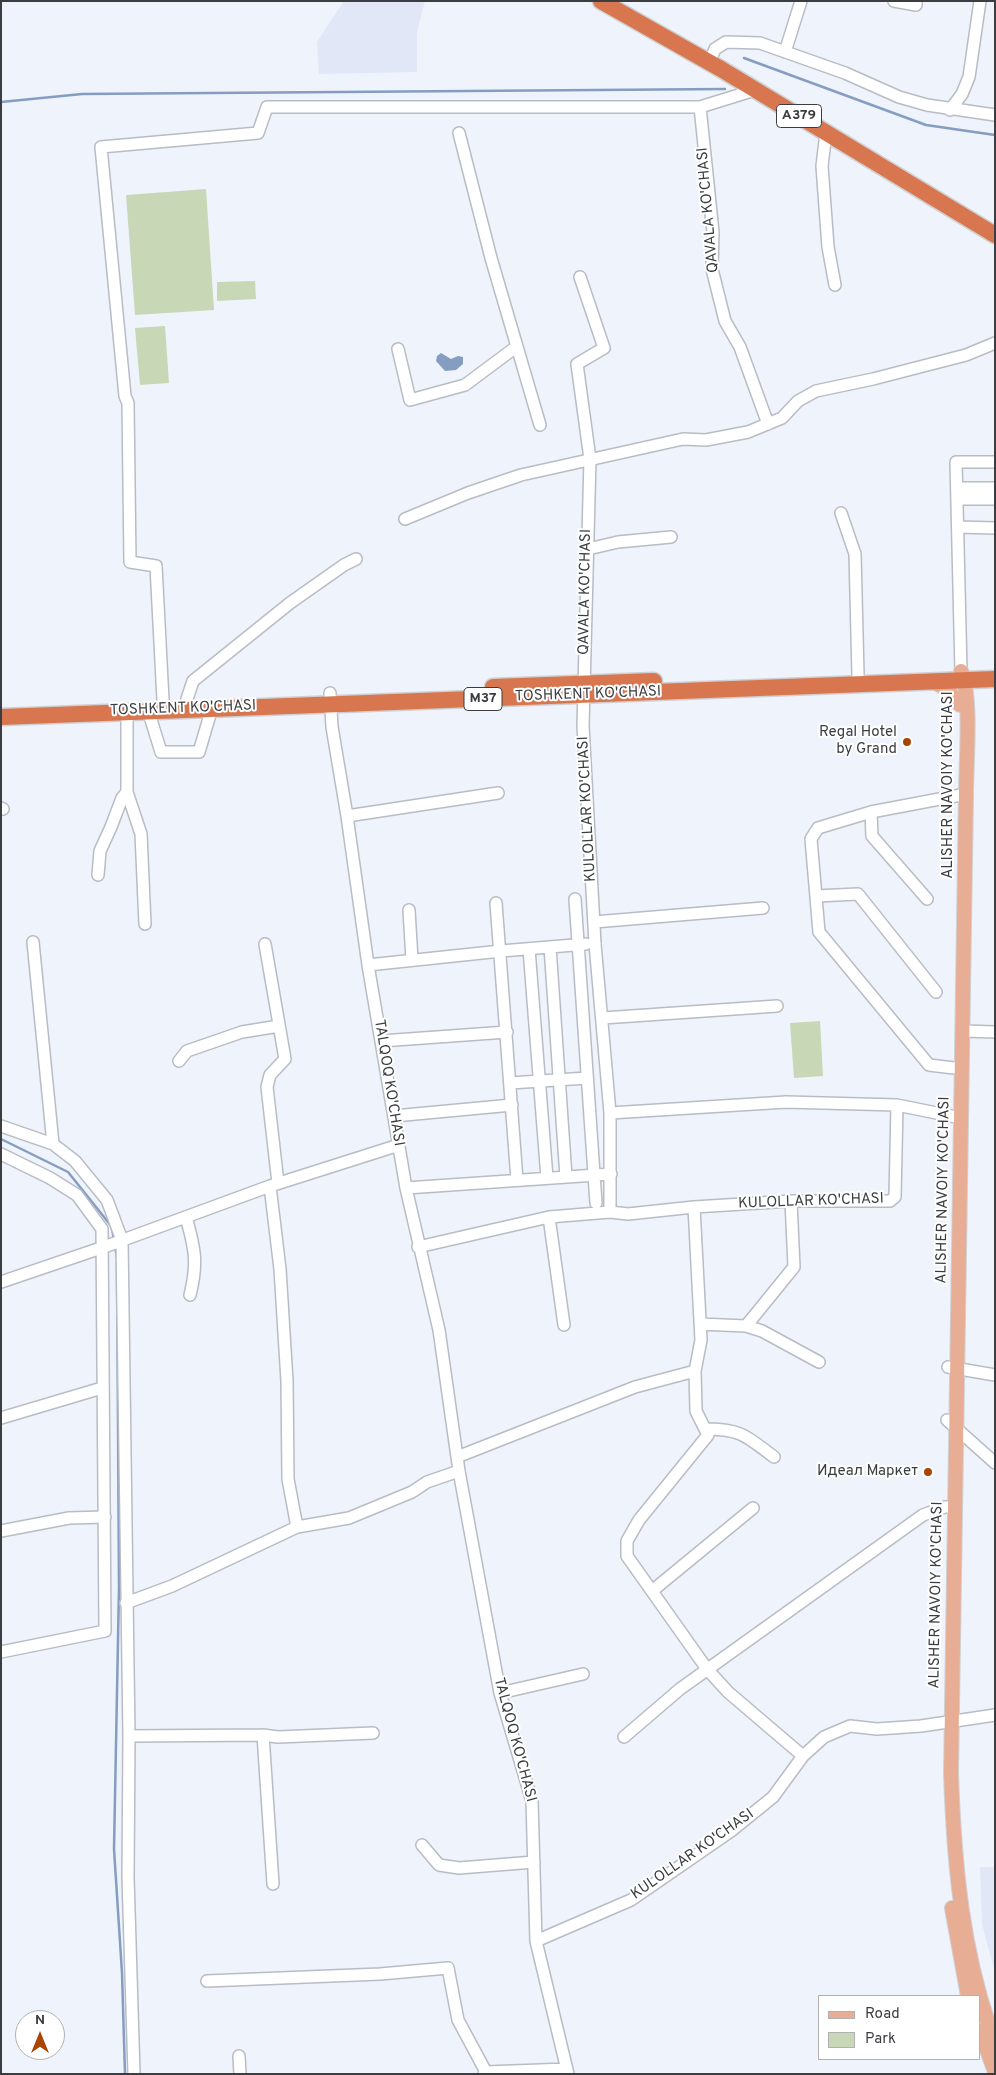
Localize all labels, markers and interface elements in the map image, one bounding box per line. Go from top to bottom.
road number: A379 [776,104,822,128]
street label: QAVALA KO'CHASI [695,146,723,274]
street label: QAVALA KO'CHASI [576,529,596,655]
street label: TOSHKENT KO'CHASI [515,683,661,707]
road number: M37 [464,688,502,711]
street label: ALISHER NAVOIY KO'CHASI [940,691,958,879]
street label: TOSHKENT KO'CHASI [110,697,256,721]
place label: Regal Hotel by Grand [819,724,897,759]
street label: KULOLLAR KO'CHASI [575,736,601,882]
marker: Regal Hotel by Grand [901,736,913,748]
street label: TALQOQ KO'CHASI [369,1018,407,1148]
street label: ALISHER NAVOIY KO'CHASI [933,1096,955,1284]
street label: KULOLLAR KO'CHASI [738,1190,884,1214]
place label: Идеал Маркет [817,1463,918,1481]
marker: Идеал Маркет [922,1466,934,1478]
street label: ALISHER NAVOIY KO'CHASI [926,1501,948,1689]
street label: TALQOQ KO'CHASI [489,1676,539,1804]
street label: KULOLLAR KO'CHASI [628,1806,758,1904]
legend [818,1995,981,2060]
text: Road [865,2005,900,2024]
north arrow [15,2010,65,2060]
text: N [35,2012,45,2029]
text: Park [865,2030,896,2049]

